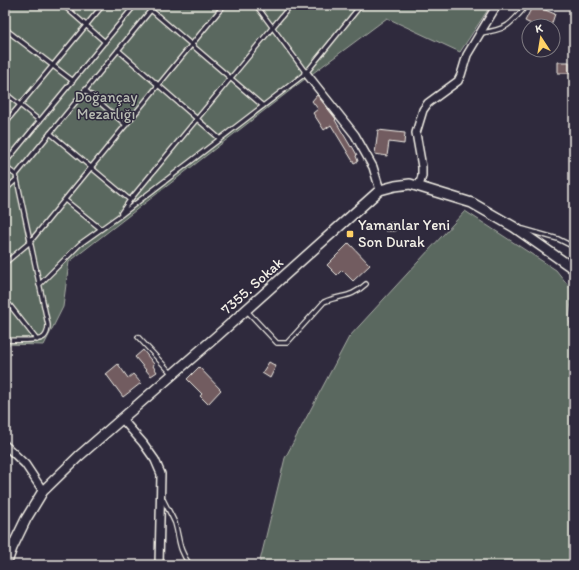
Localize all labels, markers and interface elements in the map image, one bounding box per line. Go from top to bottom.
north arrow [521,18,561,58]
text: K [534,21,545,36]
park label: Doğançay Mezarlığı [74,88,138,123]
place label: Yamanlar Yeni Son Durak [358,216,450,251]
marker: Yamanlar Yeni Son Durak [345,229,355,239]
street label: 7355. Sokak [217,253,287,319]

